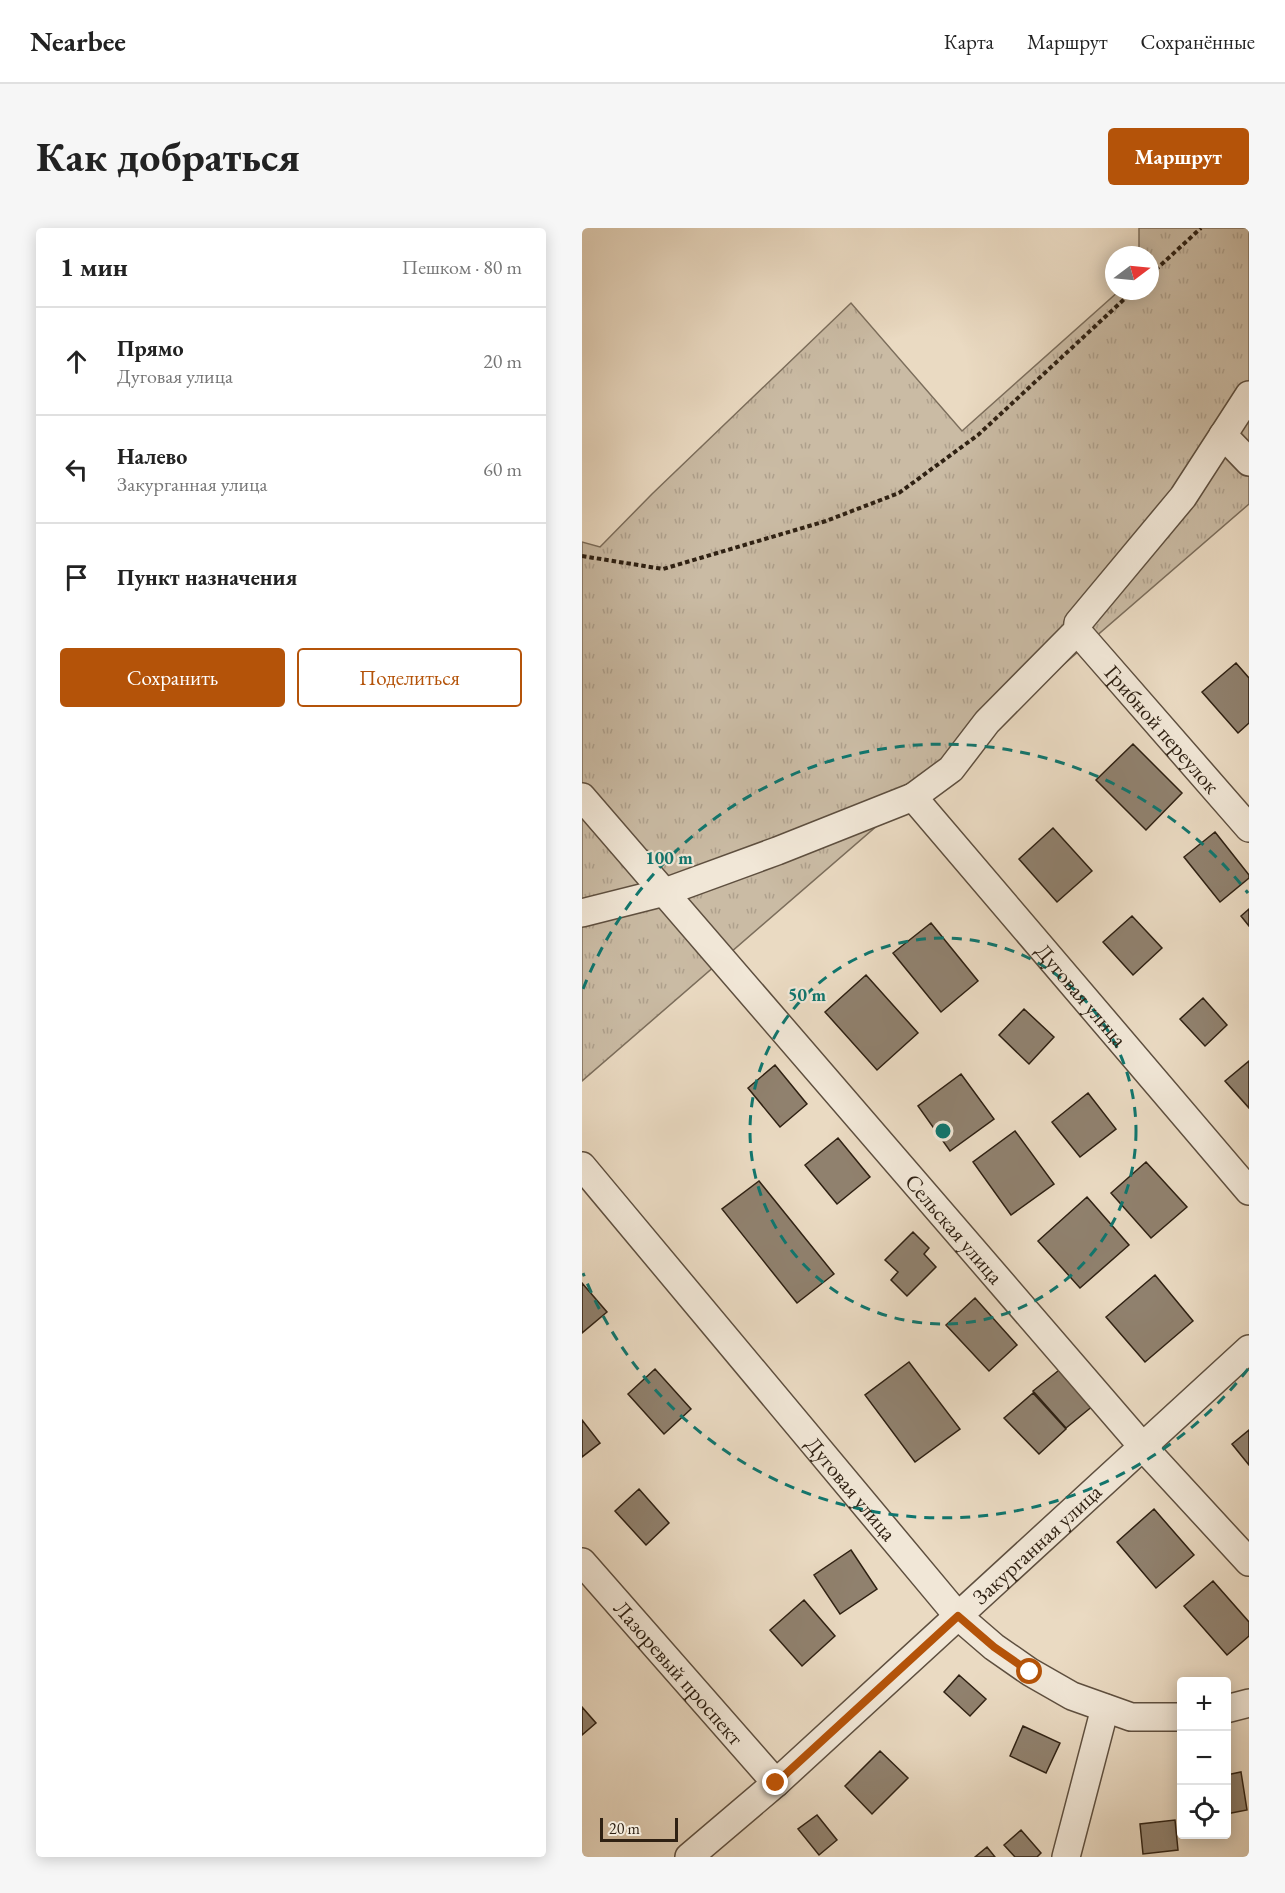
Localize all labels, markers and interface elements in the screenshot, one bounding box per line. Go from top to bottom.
text: Nearbee [30,23,126,59]
text: Карта [944,28,994,55]
text: Маршрут [1027,28,1108,55]
text: Сохранённые [1141,28,1255,55]
button: Маршрут [1108,128,1249,185]
text: Как добраться [36,129,300,184]
north arrow [1105,246,1159,300]
text: 1 мин [60,250,128,284]
text: Пешком · 80 m [402,254,522,280]
text: Прямо [117,334,184,363]
icon: ahead [60,345,93,378]
text: 20 m [483,348,522,374]
text: Дуговая улица [117,363,233,389]
text: Налево [117,442,187,471]
icon: left [60,453,93,486]
text: 60 m [483,456,522,482]
text: Закурганная улица [117,471,267,497]
icon: arrive [60,561,93,594]
text: Пункт назначения [117,563,297,592]
button: Сохранить [60,648,285,707]
button: Поделиться [297,648,522,707]
street label: Грибной переулок [1098,658,1227,800]
text: 100 m [645,846,693,869]
street label: Дуговая улица [1029,937,1134,1053]
text: 50 m [788,983,826,1006]
centre of rings [933,1121,953,1141]
street label: Сельская улица [899,1167,1010,1290]
street label: Дуговая улица [799,1430,903,1547]
street label: Закурганная улица [966,1477,1108,1610]
street label: Лазоревый проспект [608,1594,750,1751]
route start [1016,1658,1042,1684]
map controls [1177,1677,1231,1839]
button: + [1177,1677,1231,1731]
button: − [1177,1731,1231,1785]
route end [762,1769,788,1795]
button: locate [1177,1785,1231,1839]
scale bar [600,1815,678,1842]
text: 20 m [609,1818,640,1839]

